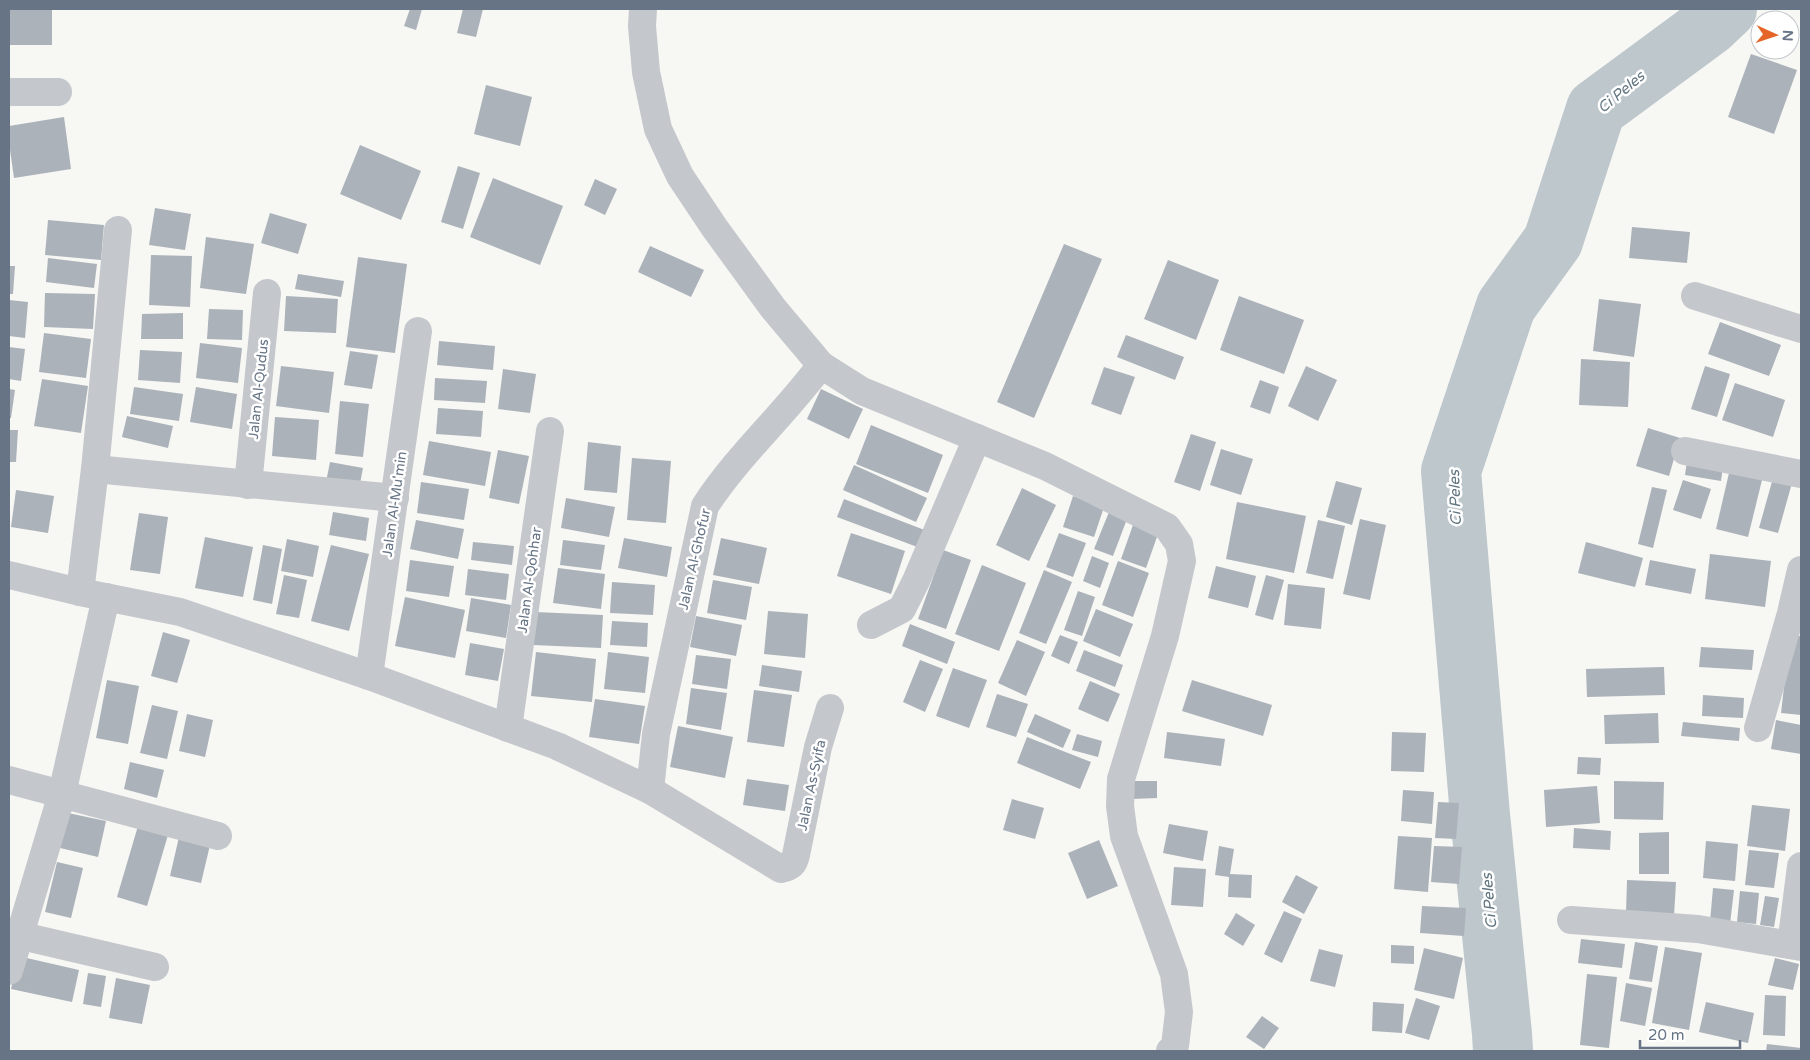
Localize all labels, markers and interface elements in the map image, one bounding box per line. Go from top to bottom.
north arrow [1750,10,1800,60]
text: N [1779,30,1796,42]
water label: Ci Peles [1594,66,1650,117]
street label: Jalan Al-Qudus [245,338,272,440]
street label: Jalan Al-Mu'min [379,450,410,558]
water label: Ci Peles [1445,468,1465,526]
street label: Jalan Al-Ghofur [675,506,715,611]
street label: Jalan Al-Qohhar [514,526,545,634]
street label: Jalan As-Syifa [794,738,829,832]
water label: Ci Peles [1477,871,1500,930]
scale bar [1640,1018,1740,1050]
text: 20 m [1648,1026,1685,1044]

